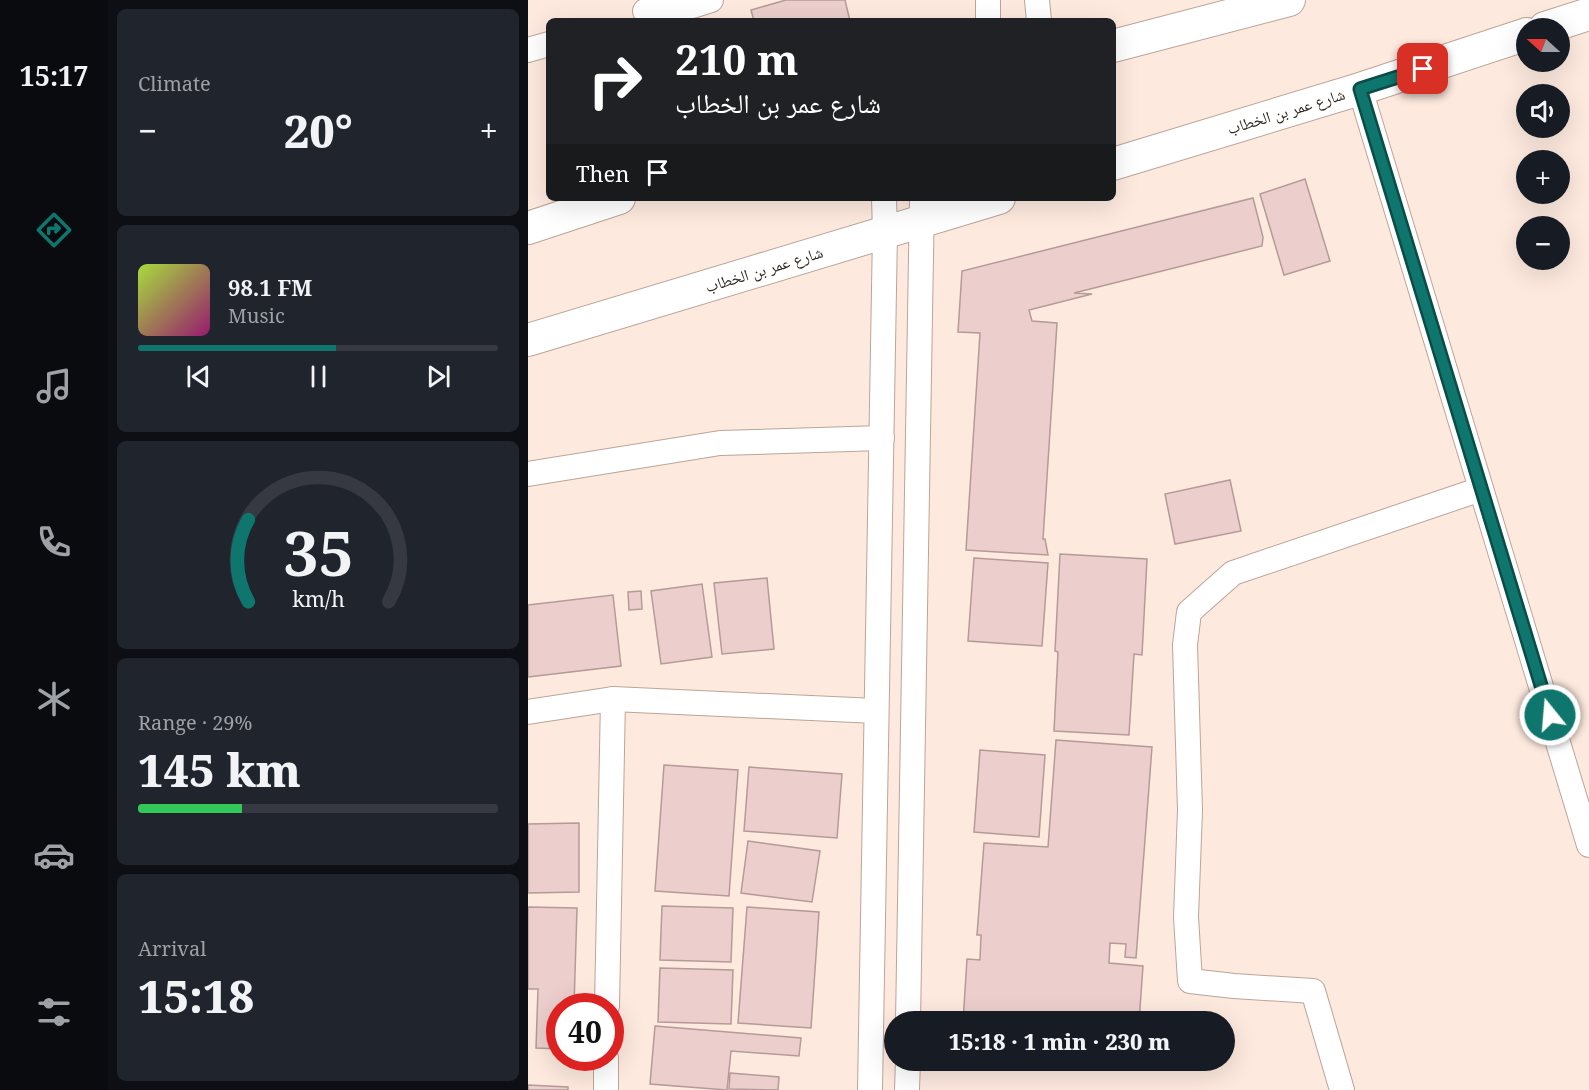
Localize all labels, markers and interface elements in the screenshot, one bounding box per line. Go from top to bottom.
north arrow [1516,18,1570,72]
map controls [1516,18,1570,270]
text: 210 m [675,30,799,87]
icon: right [576,42,654,120]
pin [1397,43,1448,94]
icon: arrive [1406,52,1439,85]
text: 15:17 [19,57,89,94]
text: Climate [138,70,211,97]
street label: شارع عمر بن الخطاب [1224,83,1348,139]
text: شارع عمر بن الخطاب [675,84,881,121]
button: sound [1516,84,1570,138]
text: 20° [284,100,353,161]
text: − [138,108,157,153]
text: + [480,108,498,153]
button: + [1516,150,1570,204]
icon: arrive [641,156,674,189]
text: Then [576,158,629,188]
icon: directions [33,209,75,251]
button: − [1516,216,1570,270]
street label: شارع عمر بن الخطاب [702,241,826,297]
text: 98.1 FM [228,272,312,302]
text: Music [228,302,285,329]
icon: previous [182,360,215,393]
icon: pause [302,360,335,393]
icon: next [422,360,455,393]
icon: music [33,365,75,407]
text: 35 [283,509,353,594]
icon: phone [33,521,75,563]
text: km/h [292,584,345,613]
icon: climate [33,678,75,720]
position arrow [1518,683,1582,747]
text: Range · 29% [138,709,252,736]
text: 145 km [138,739,301,800]
icon: car [33,834,75,876]
text: Arrival [138,935,206,962]
text: 15:18 [138,965,254,1026]
icon: filters [33,991,75,1033]
speed limit sign: 40 [546,993,624,1071]
text: 15:18 · 1 min · 230 m [949,1026,1170,1056]

